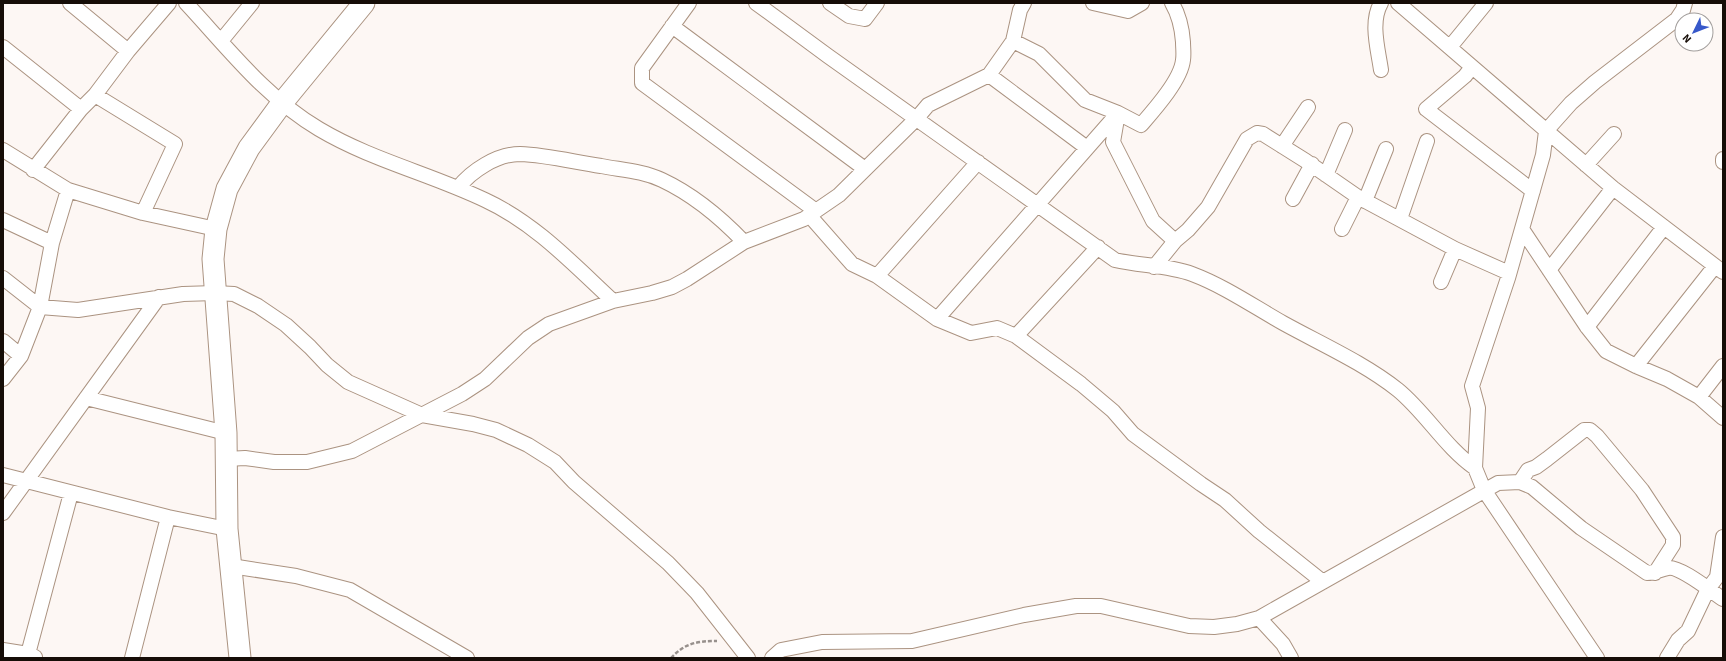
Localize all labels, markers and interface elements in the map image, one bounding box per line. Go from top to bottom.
north arrow [1674,12,1714,52]
text: N [1679,31,1695,46]

